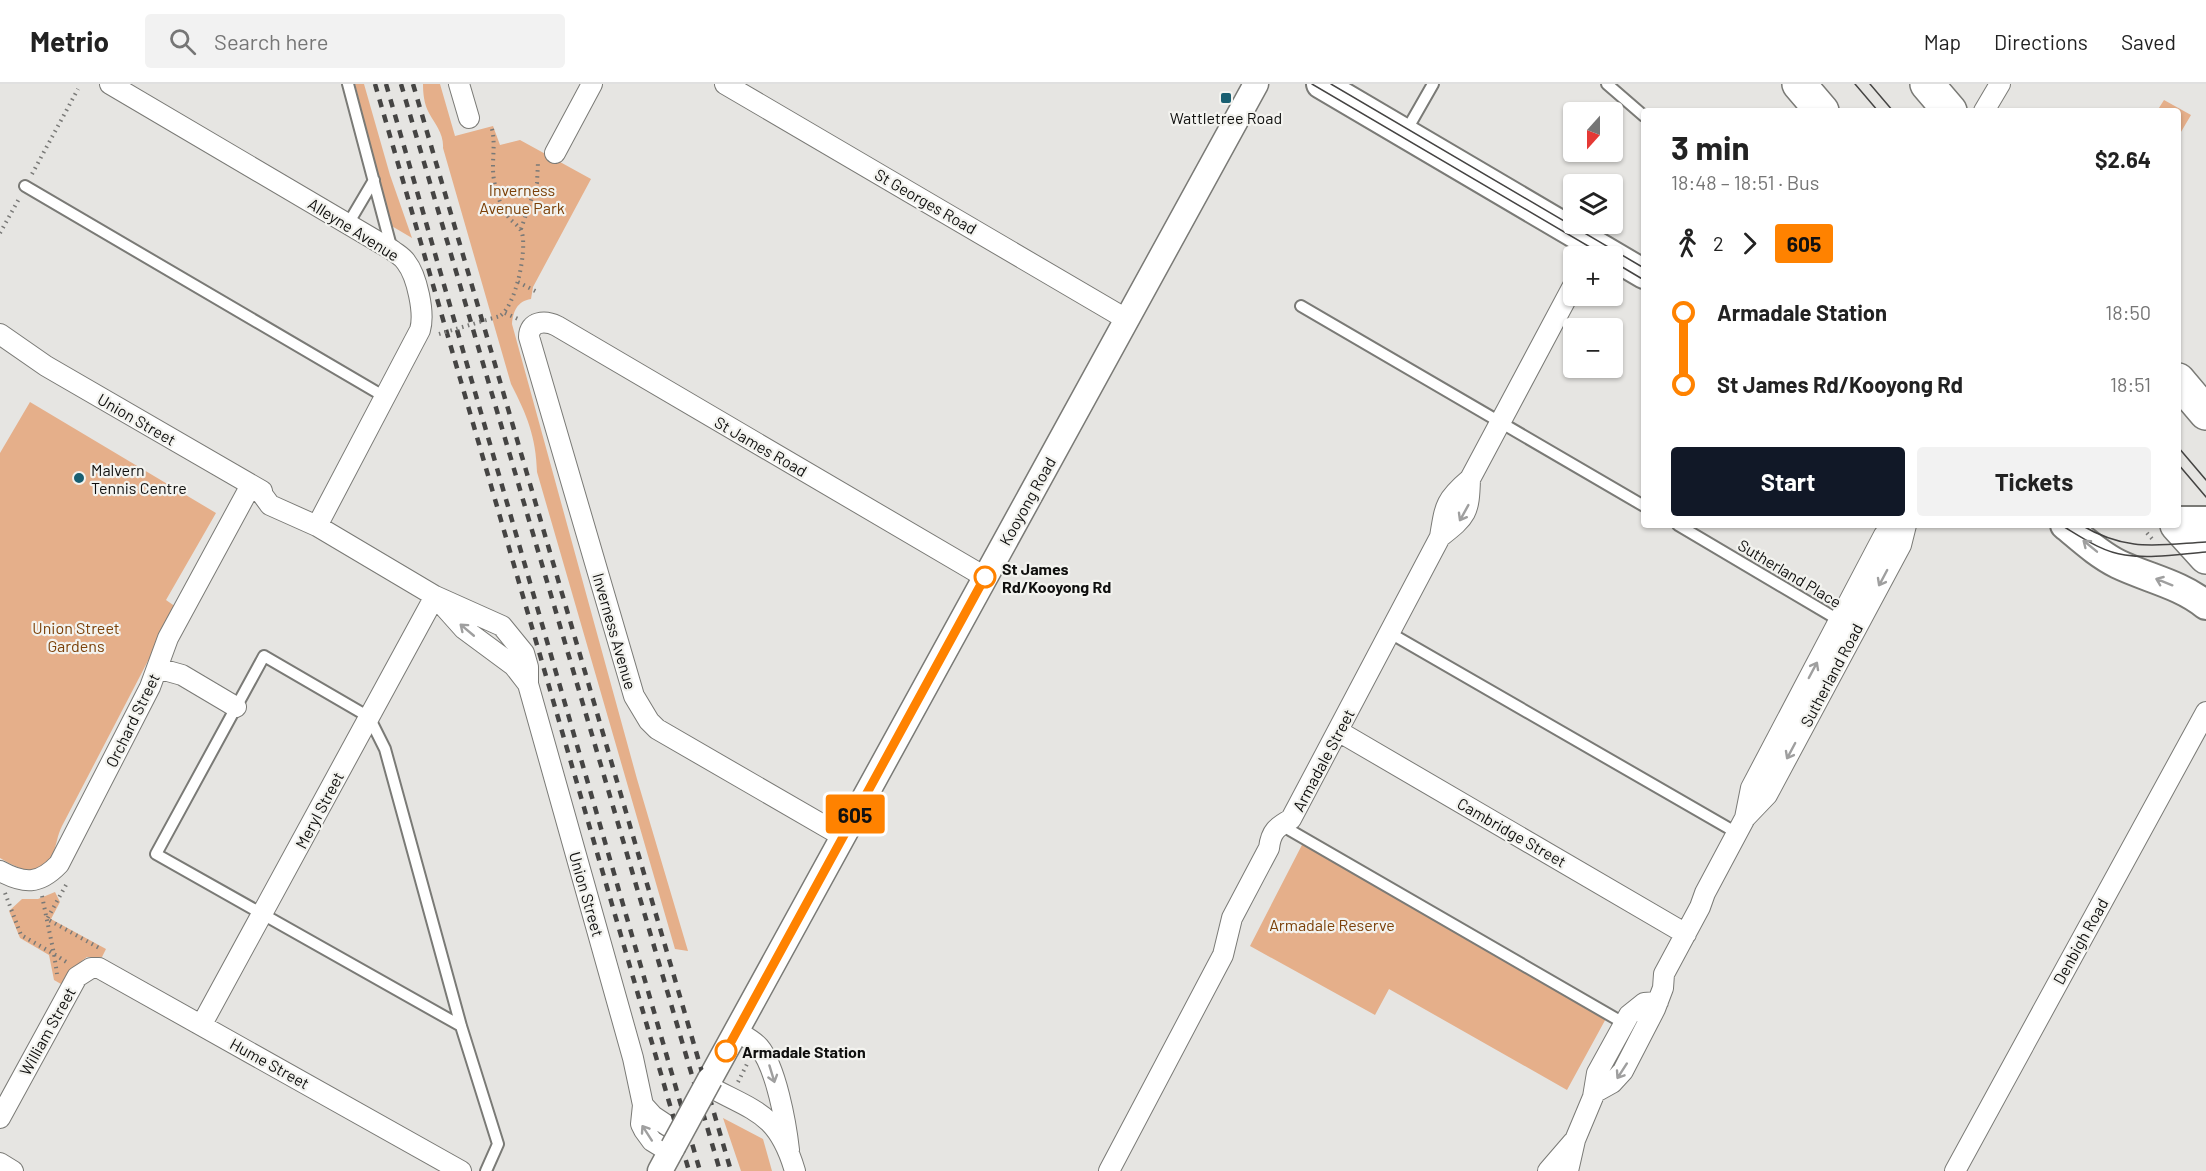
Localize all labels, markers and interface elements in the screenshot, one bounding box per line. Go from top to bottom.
search box [145,14,565,68]
text: Metrio [30,24,109,58]
icon: search [166,25,199,58]
text: Search here [214,28,328,54]
text: Map [1924,29,1961,54]
text: Directions [1994,29,2088,54]
text: Saved [2121,29,2176,54]
marker: Wattletree Road [1219,91,1233,105]
north arrow [1563,102,1623,162]
map controls [1563,102,1623,378]
place label: Wattletree Road [1170,108,1282,127]
text: 3 min [1671,127,1749,167]
text: $2.64 [2095,146,2151,172]
street label: St Georges Road [872,164,980,238]
text: 18:48 – 18:51 · Bus [1671,170,1819,194]
button: layers [1563,174,1623,234]
park label: Inverness Avenue Park [479,180,565,217]
street label: Alleyne Avenue [305,193,403,265]
icon: walk [1671,227,1704,260]
icon: forward [1733,227,1766,260]
text: 2 [1713,231,1724,255]
text: 605 [1787,231,1821,256]
button: + [1563,246,1623,306]
text: Armadale Station [1717,299,1887,325]
text: 18:50 [2105,300,2151,324]
button: − [1563,318,1623,378]
text: St James Rd/Kooyong Rd [1717,371,1963,397]
text: 18:51 [2110,372,2151,396]
street label: Union Street [94,389,180,449]
street label: St James Road [711,412,811,480]
button: Start [1671,447,1905,516]
button: Tickets [1917,447,2151,516]
street label: Kooyong Road [995,453,1059,549]
place label: Malvern Tennis Centre [91,460,187,497]
marker: Malvern Tennis Centre [72,471,86,485]
one-way arrow [1458,504,1470,521]
street label: Sutherland Place [1735,535,1845,611]
one-way arrow [2083,540,2099,553]
place label: St James Rd/Kooyong Rd [1002,559,1111,596]
marker: St James Rd/Kooyong Rd [974,566,996,588]
one-way arrow [1877,569,1888,587]
street label: Inverness Avenue [589,571,641,691]
one-way arrow [2155,576,2173,587]
park label: Union Street Gardens [32,618,120,655]
street label: Sutherland Road [1796,620,1866,730]
one-way arrow [459,623,475,636]
one-way arrow [1808,662,1819,680]
street label: Orchard Street [101,670,163,770]
street label: Armadale Street [1288,706,1358,814]
one-way arrow [1785,741,1796,759]
street label: Meryl Street [291,768,347,852]
street label: Cambridge Street [1454,793,1570,871]
line badge: 605 [820,794,890,834]
text: 605 [838,802,872,827]
street label: Union Street [566,849,608,939]
street label: Denbigh Road [2049,895,2111,987]
park label: Armadale Reserve [1269,915,1395,934]
street label: William Street [15,984,79,1078]
street label: Hume Street [227,1033,313,1093]
marker: Armadale Station [715,1040,737,1062]
place label: Armadale Station [742,1042,866,1061]
one-way arrow [1615,1062,1627,1079]
one-way arrow [767,1064,778,1083]
one-way arrow [641,1125,654,1142]

